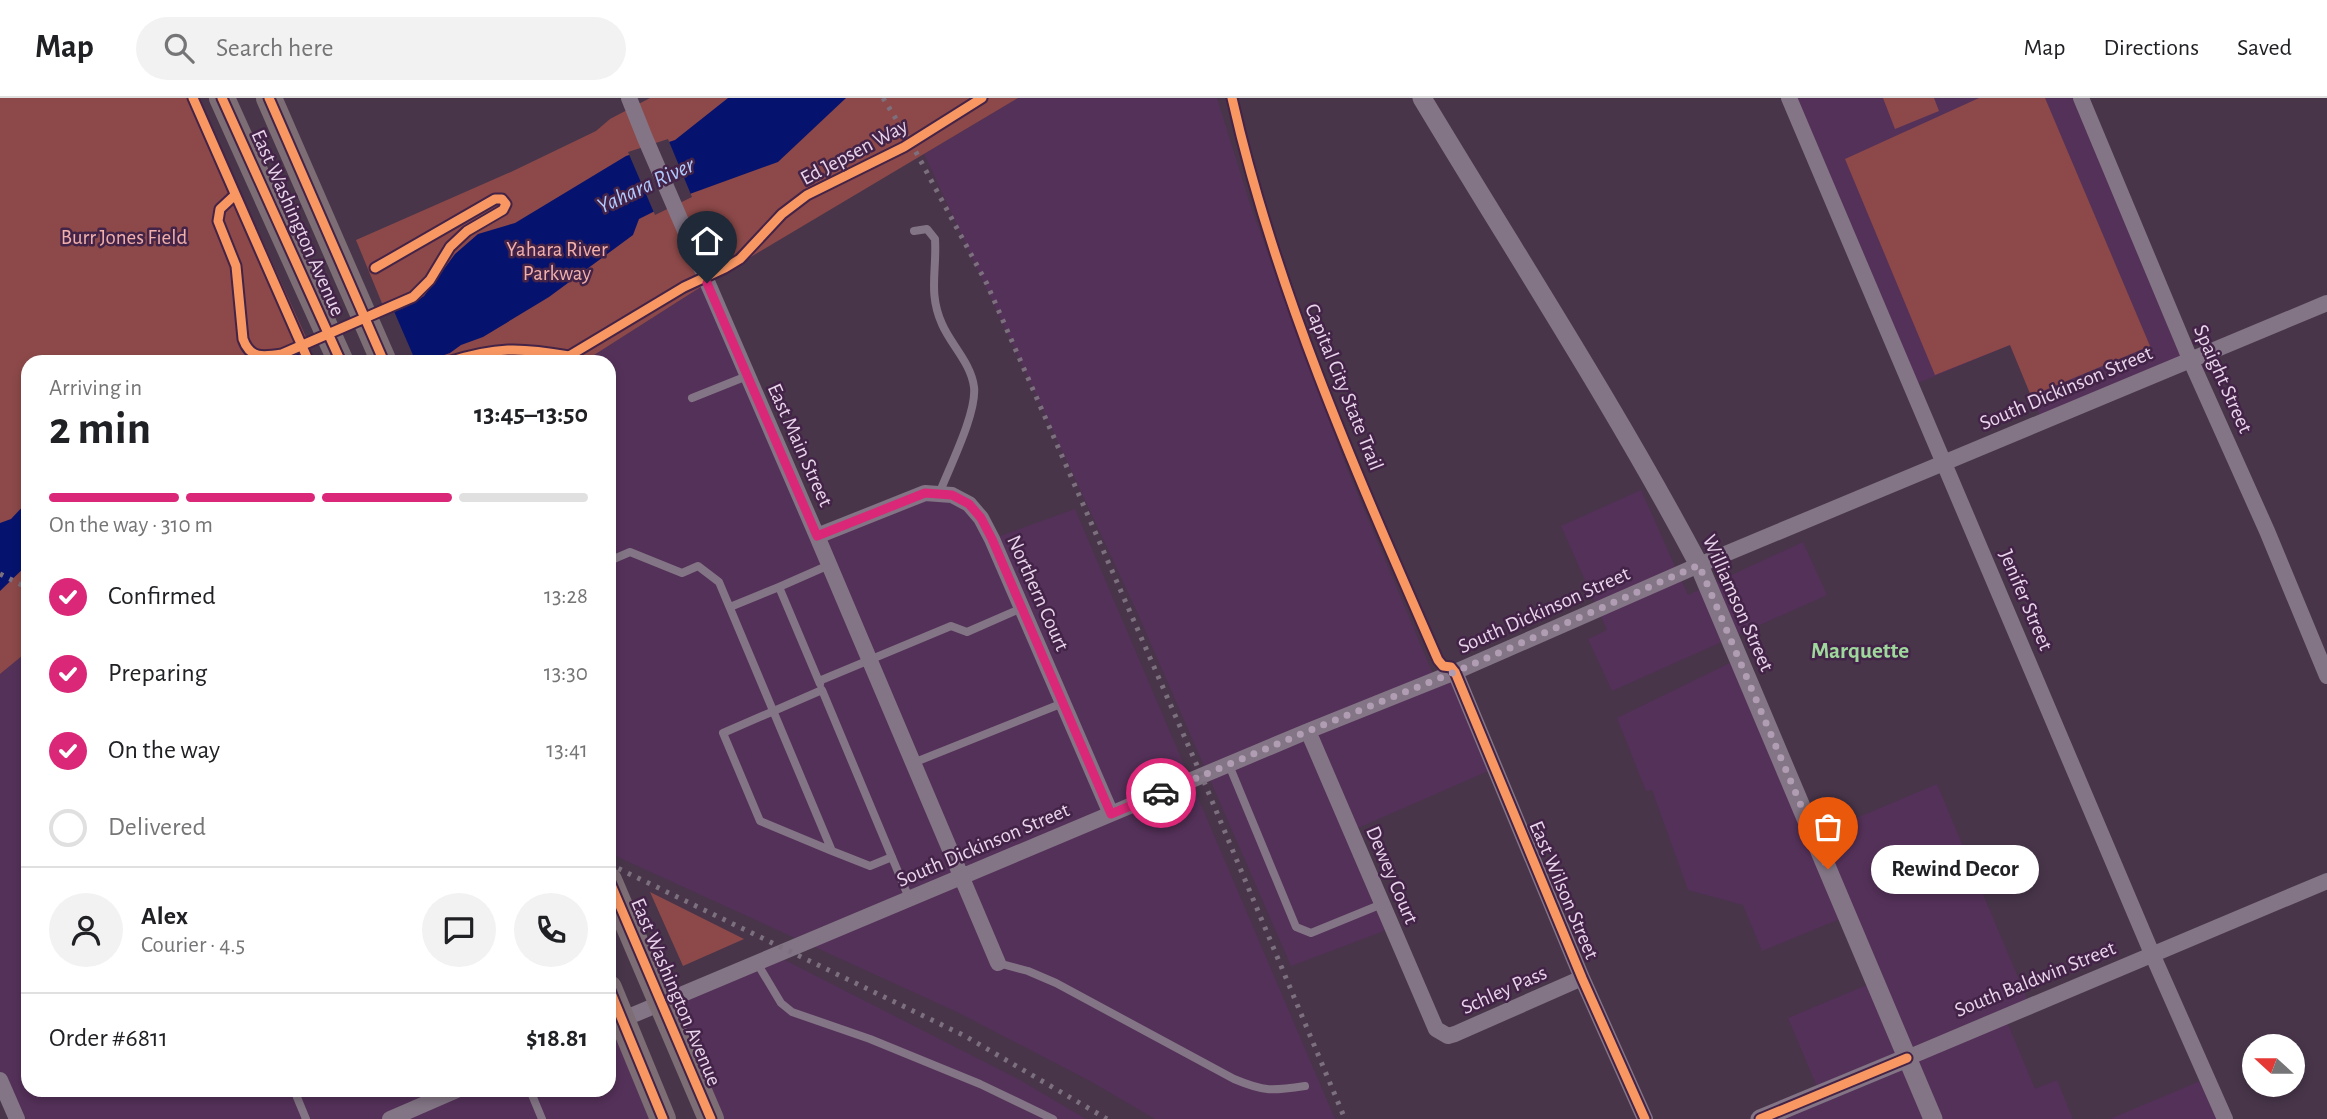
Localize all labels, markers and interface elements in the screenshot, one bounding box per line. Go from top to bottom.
search box [136,17,626,80]
icon: search [160,29,198,67]
text: Map [35,31,94,64]
text: Search here [216,35,334,61]
text: Map [2023,36,2065,60]
text: Directions [2103,36,2199,60]
text: Saved [2237,36,2292,60]
street label: Ed Jepsen Way [797,115,911,189]
street label: East Washington Avenue [247,127,349,319]
water label: Yahara River [594,153,699,218]
pin [677,211,737,283]
icon: home [688,222,726,260]
park label: Burr Jones Field [61,227,187,248]
park label: Yahara River Parkway [506,239,608,284]
street label: Capital City State Trail [1301,301,1387,473]
street label: Spaight Street [2190,322,2256,437]
street label: South Dickinson Street [1977,342,2156,434]
text: Arriving in [49,377,142,400]
street label: East Main Street [764,380,837,510]
text: 13:45–13:50 [474,401,588,427]
text: 2 min [49,406,151,452]
text: On the way · 310 m [49,514,213,537]
street label: Williamson Street [1698,531,1778,675]
street label: Northern Court [1003,532,1073,654]
street label: Jenifer Street [1995,547,2057,654]
street label: South Dickinson Street [1455,563,1633,657]
icon: check [49,578,87,616]
text: Confirmed [108,583,216,609]
text: 13:28 [544,585,588,608]
district label: Marquette [1811,640,1909,663]
icon: check [49,655,87,693]
text: Preparing [108,660,207,686]
text: 13:30 [544,662,588,685]
icon: check [49,732,87,770]
text: On the way [108,737,220,763]
text: 13:41 [546,739,588,762]
courier [1126,758,1196,828]
icon: car [1142,774,1180,812]
pin [1798,797,1858,869]
street label: South Dickinson Street [894,799,1073,891]
icon: bag [1809,808,1847,846]
text: Delivered [108,814,206,840]
street label: East Wilson Street [1525,818,1603,962]
street label: Dewey Court [1362,823,1422,927]
callout: Rewind Decor [1870,844,2038,894]
text: Rewind Decor [1891,858,2019,881]
button: person [49,893,123,967]
button: chat [422,893,496,967]
button: phone [514,893,588,967]
street label: East Washington Avenue [627,895,725,1089]
text: Alex [141,903,188,929]
text: Courier · 4.5 [141,934,245,957]
street label: South Baldwin Street [1952,937,2119,1021]
street label: Schley Pass [1458,962,1550,1018]
text: Order #6811 [49,1025,168,1051]
text: $18.81 [526,1025,588,1051]
north arrow [2242,1034,2305,1097]
map controls [2242,1034,2305,1097]

